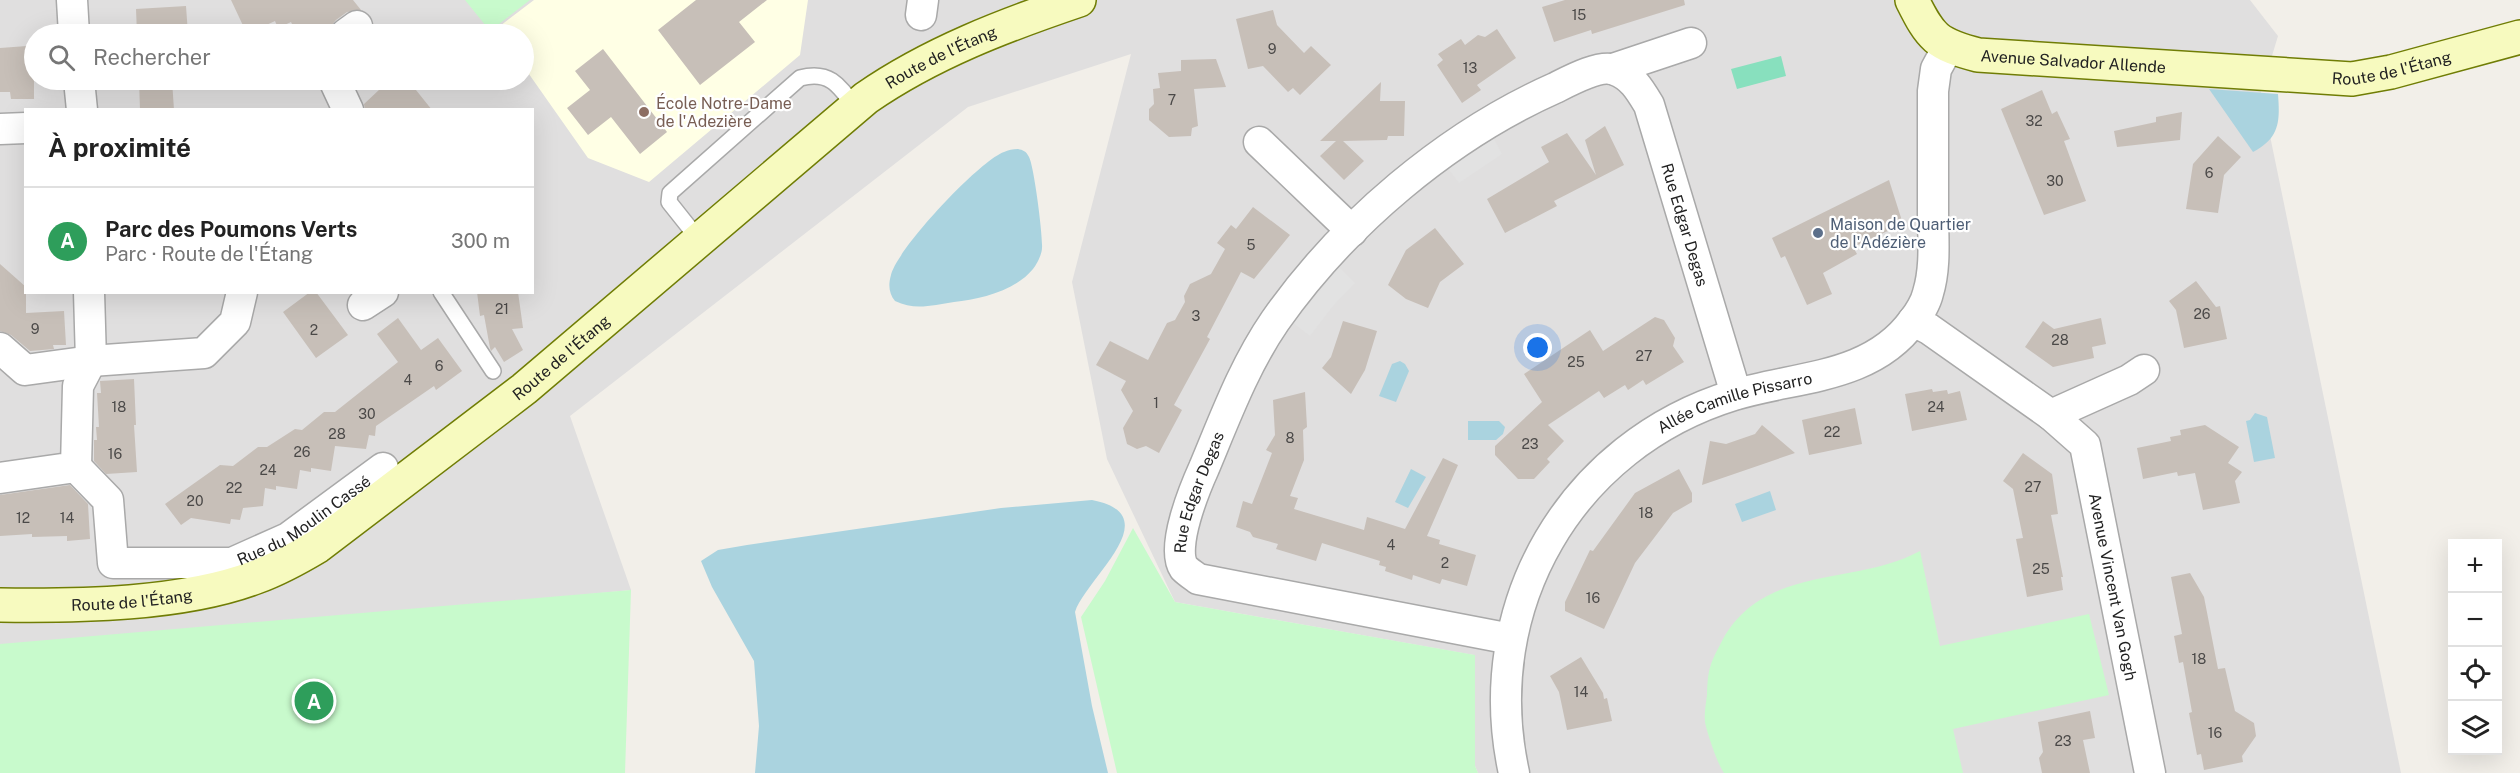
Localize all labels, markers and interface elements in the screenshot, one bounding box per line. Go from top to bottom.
house number: 15 [1572,7,1586,23]
street label: Route de l'Étang [882,22,999,93]
search box [24,24,534,90]
icon: search [45,41,78,74]
house number: 9 [1268,41,1277,57]
text: Rechercher [93,44,211,70]
street label: Avenue Salvador Allende [1980,46,2166,77]
street label: Route de l'Étang [2331,47,2453,89]
house number: 13 [1463,60,1477,76]
house number: 7 [1168,92,1176,108]
place label: École Notre-Dame de l'Adezière [656,93,792,131]
marker: École Notre-Dame de l'Adezière [637,105,651,119]
house number: 32 [2025,113,2043,129]
text: À proximité [48,132,191,163]
street label: Rue Edgar Degas [1657,161,1712,289]
house number: 6 [2205,165,2214,181]
house number: 30 [2046,173,2064,189]
place label: Maison de Quartier de l'Adézière [1830,215,1971,252]
text: Parc des Poumons Verts [105,216,357,242]
marker: Maison de Quartier de l'Adézière [1811,226,1825,240]
text: A [60,229,75,253]
text: 300 m [451,229,510,253]
house number: 5 [1247,237,1256,253]
text: Parc · Route de l'Étang [105,242,313,266]
house number: 21 [495,301,509,317]
house number: 26 [2193,306,2211,322]
house number: 3 [1192,308,1201,324]
street label: Route de l'Étang [509,311,614,404]
house number: 9 [31,321,40,337]
house number: 2 [310,322,318,338]
house number: 28 [2051,332,2069,348]
your location [1523,333,1552,362]
house number: 27 [1636,348,1652,364]
house number: 25 [1567,354,1585,370]
house number: 6 [435,358,444,374]
street label: Allée Camille Pissarro [1654,369,1814,437]
house number: 4 [404,372,413,388]
house number: 1 [1153,395,1159,411]
house number: 18 [112,399,126,415]
house number: 24 [1927,399,1945,415]
house number: 30 [358,406,376,422]
house number: 22 [1824,424,1840,440]
house number: 28 [328,426,346,442]
street label: Rue Edgar Degas [1171,429,1228,554]
house number: 8 [1285,430,1295,446]
house number: 23 [1521,436,1539,452]
house number: 26 [293,444,311,460]
house number: 16 [108,446,122,462]
house number: 24 [259,462,277,478]
street label: Rue du Moulin Cassé [234,471,374,570]
house number: 27 [2025,479,2041,495]
house number: 22 [226,480,242,496]
street label: Avenue Vincent Van Gogh [2085,491,2140,682]
house number: 20 [187,493,203,509]
house number: 18 [1639,505,1653,521]
house number: 12 [16,510,30,526]
house number: 14 [60,510,74,526]
house number: 4 [1387,537,1396,553]
map controls [2448,539,2502,755]
button: + [2448,539,2502,593]
house number: 2 [1441,555,1449,571]
house number: 25 [2032,561,2050,577]
street label: Route de l'Étang [71,585,194,615]
house number: 16 [1586,590,1600,606]
button: − [2448,593,2502,647]
button: locate [2448,647,2502,701]
house number: 18 [2192,651,2206,667]
pin: A [294,678,334,724]
house number: 14 [1574,684,1588,700]
button: layers [2448,701,2502,755]
house number: 16 [2208,725,2222,741]
house number: 23 [2054,733,2072,749]

